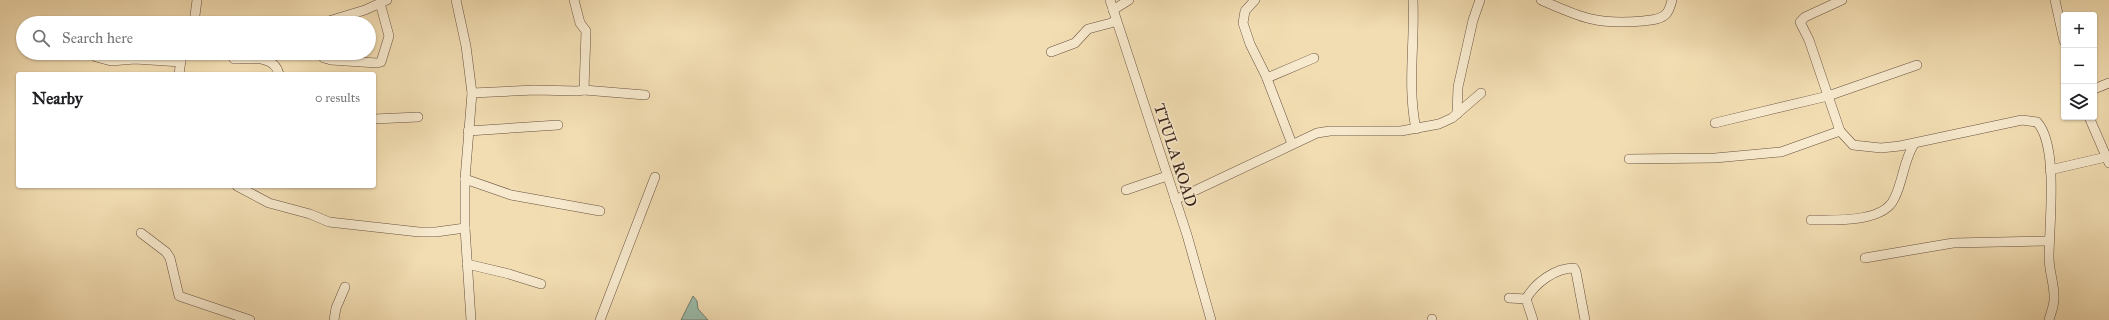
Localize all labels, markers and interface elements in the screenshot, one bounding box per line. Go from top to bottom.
map controls [2061,12,2097,120]
button: + [2061,12,2097,48]
search box [16,16,376,60]
icon: search [30,27,52,49]
text: Search here [62,29,133,47]
button: − [2061,48,2097,84]
button: layers [2061,84,2097,120]
text: Nearby [32,88,83,109]
text: 0 results [315,90,360,106]
street label: TTULA ROAD [1150,101,1201,209]

